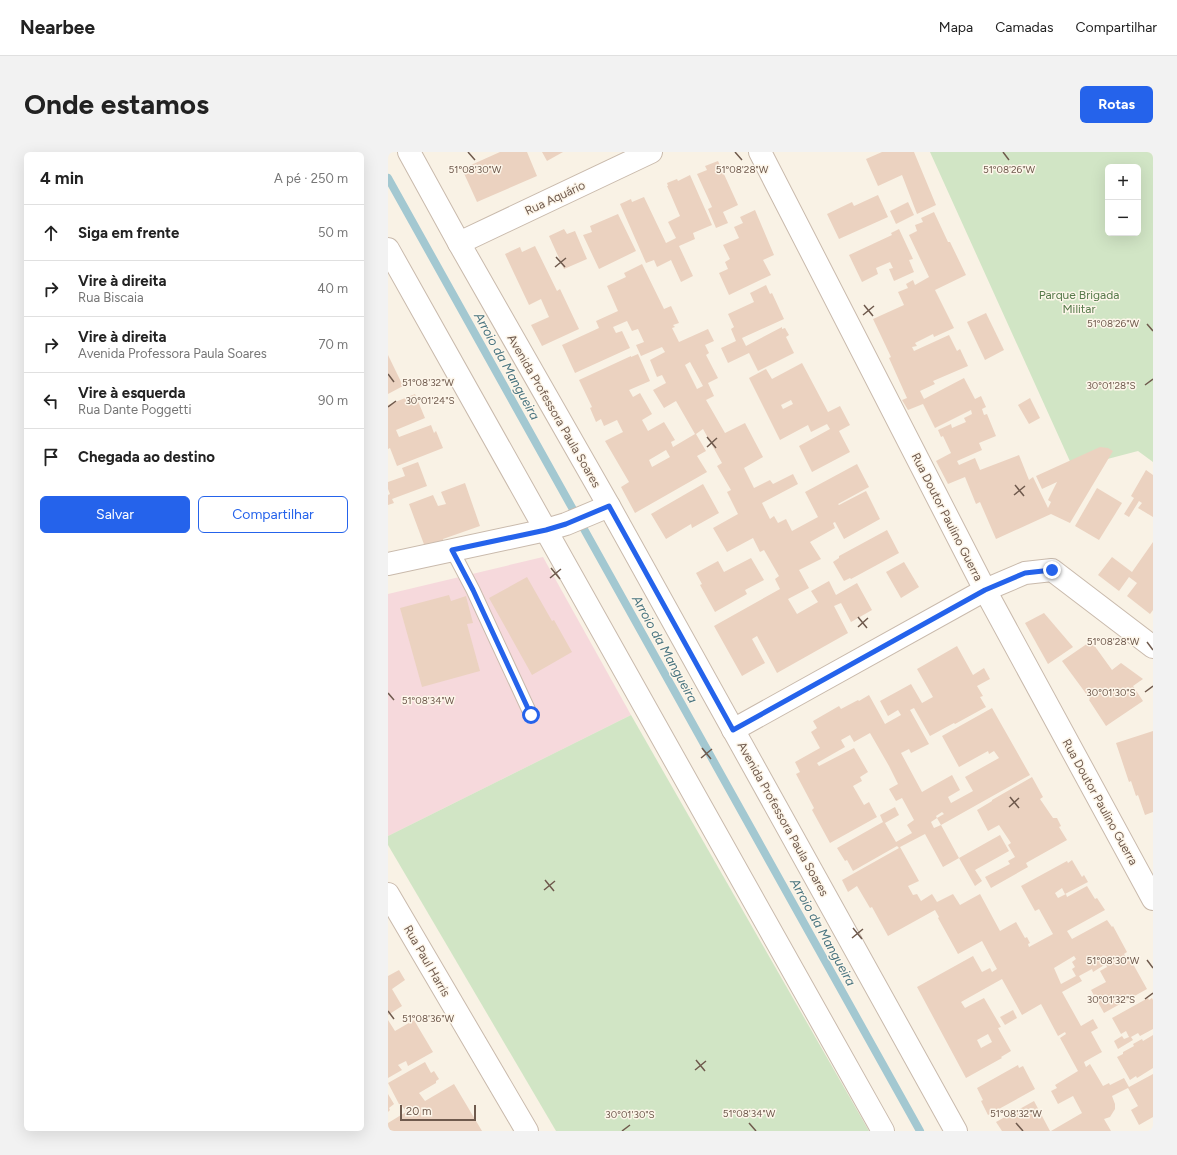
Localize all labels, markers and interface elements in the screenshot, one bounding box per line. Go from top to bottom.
text: Nearbee [20,16,95,39]
text: Mapa [939,19,973,36]
text: Camadas [995,19,1053,36]
text: Compartilhar [1075,19,1157,36]
button: Rotas [1080,86,1153,123]
text: Onde estamos [24,87,209,121]
text: 51°08'30"W [449,163,502,176]
text: 51°08'28"W [716,163,769,176]
text: 51°08'26"W [983,163,1035,176]
map controls [1105,164,1141,236]
button: + [1105,164,1141,200]
text: 4 min [40,168,84,188]
text: A pé · 250 m [274,171,348,186]
street label: Rua Aquário [523,178,587,218]
button: − [1105,200,1141,236]
icon: ahead [40,222,62,244]
text: Siga em frente [78,224,179,242]
text: 50 m [318,225,348,240]
text: Vire à direita [78,272,167,290]
icon: right [40,278,62,300]
text: 40 m [317,281,348,296]
park label: Parque Brigada Militar [1039,288,1119,316]
text: Rua Biscaia [78,290,144,305]
water label: Arroio da Mangueira [471,309,543,423]
text: 51°08'26"W [1087,317,1139,330]
text: Vire à direita [78,328,167,346]
street label: Avenida Professora Paula Soares [504,332,604,490]
icon: right [40,334,62,356]
text: 70 m [318,337,348,352]
text: Avenida Professora Paula Soares [78,346,267,361]
text: 51°08'32"W [402,376,454,389]
text: 30°01'28"S [1086,379,1136,392]
text: Vire à esquerda [78,384,185,402]
icon: left [40,390,62,412]
text: 90 m [318,393,348,408]
text: 30°01'24"S [405,394,455,407]
text: Rua Dante Poggetti [78,402,191,417]
icon: arrive [40,446,62,468]
text: Chegada ao destino [78,448,215,466]
street label: Rua Doutor Paulino Guerra [909,451,985,583]
button: Salvar [40,496,190,533]
button: Compartilhar [198,496,348,533]
route end [1043,561,1061,579]
water label: Arroio da Mangueira [629,592,701,706]
text: 51°08'28"W [1087,635,1140,648]
text: 30°01'30"S [1086,686,1136,699]
text: 51°08'34"W [402,694,455,707]
route start [522,706,540,724]
street label: Rua Doutor Paulino Guerra [1059,737,1141,867]
street label: Avenida Professora Paula Soares [735,739,832,899]
water label: Arroio da Mangueira [787,875,859,989]
street label: Rua Paul Harris [401,923,453,1000]
text: 51°08'30"W [1087,954,1140,967]
text: 30°01'32"S [1087,993,1135,1006]
text: 51°08'36"W [402,1012,454,1025]
scale bar [400,1103,476,1122]
text: 20 m [406,1105,431,1118]
text: 51°08'34"W [723,1107,776,1120]
text: 51°08'32"W [990,1107,1042,1120]
text: 30°01'30"S [605,1108,655,1121]

